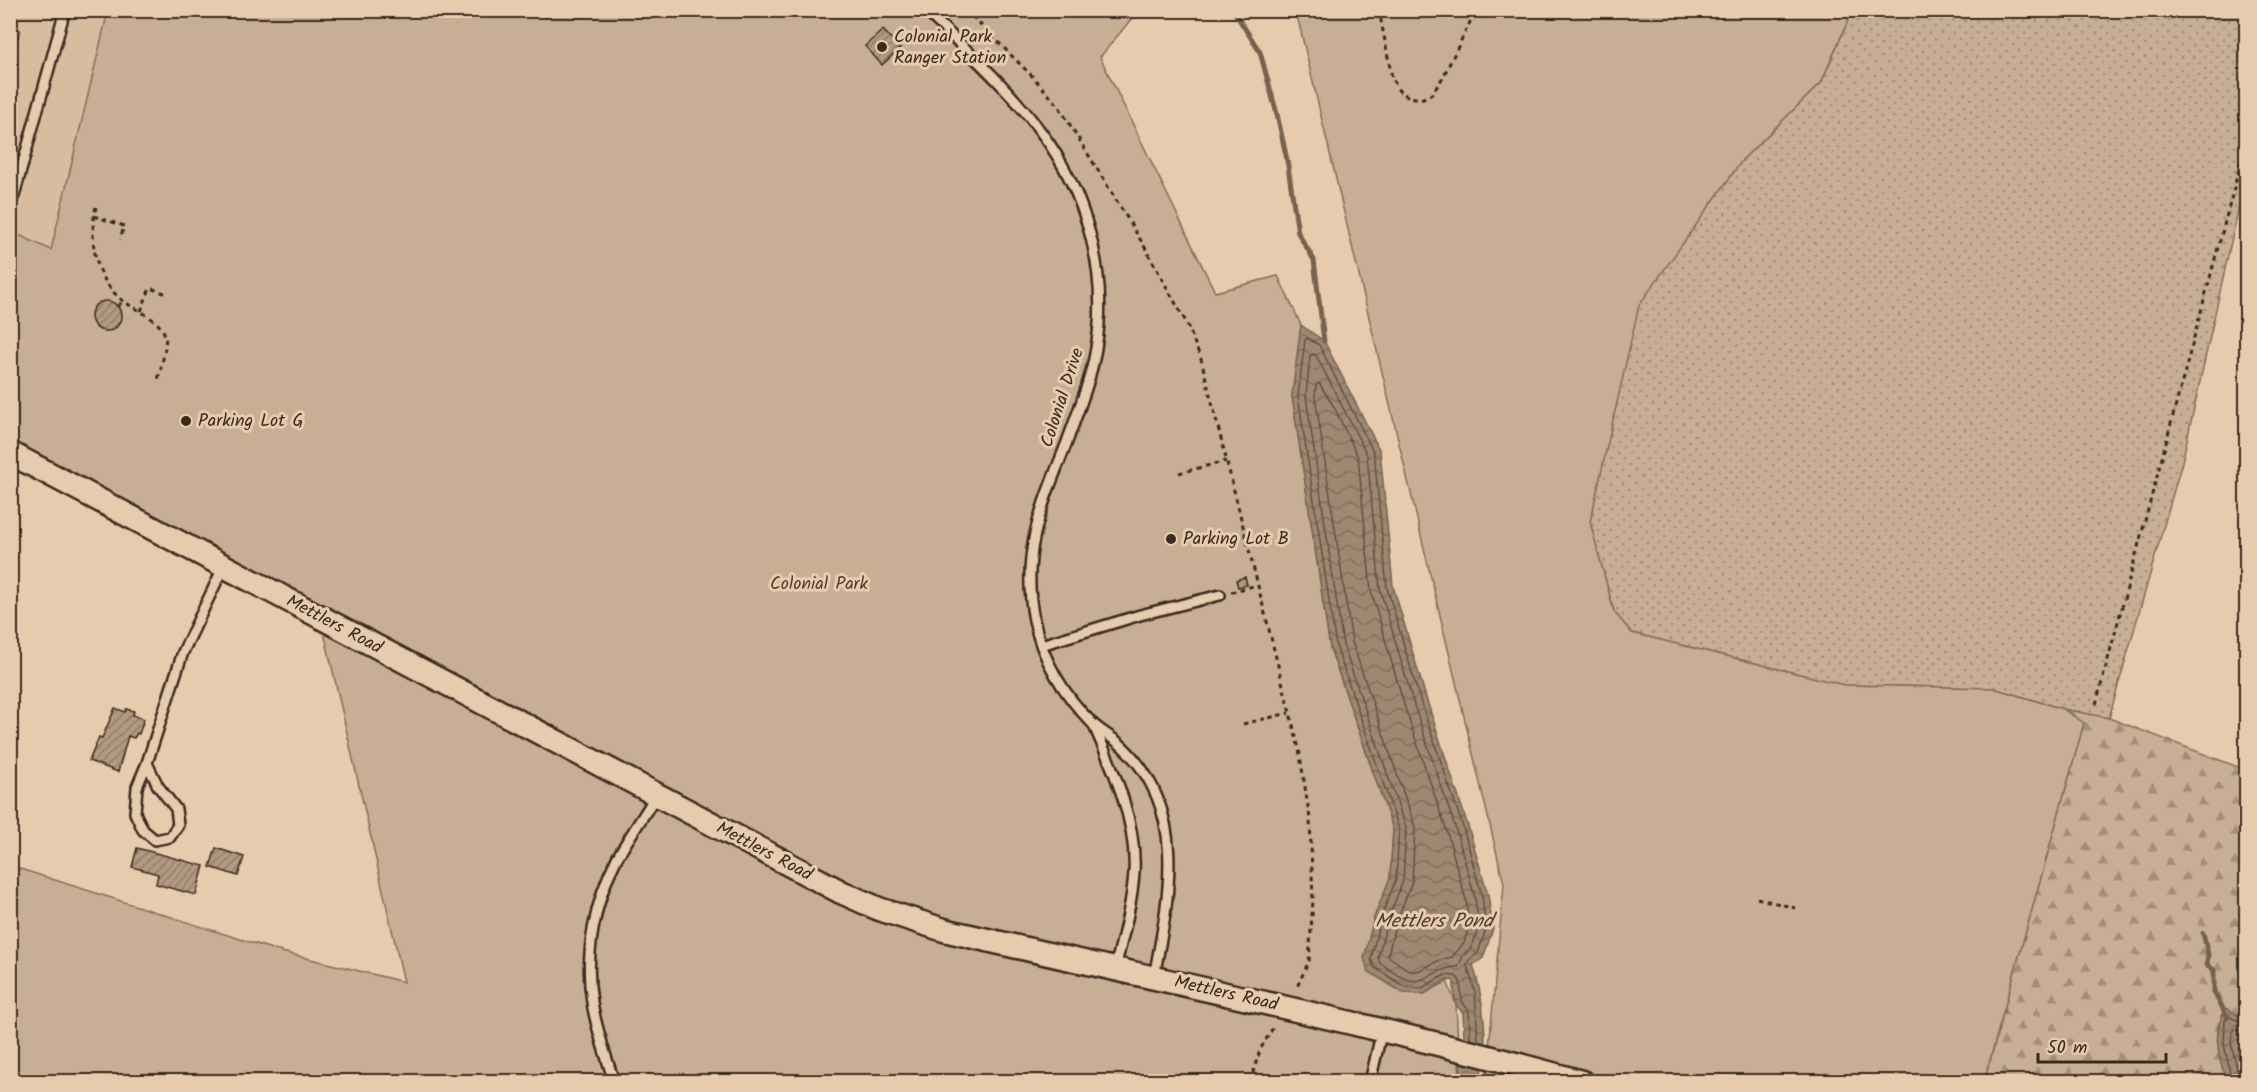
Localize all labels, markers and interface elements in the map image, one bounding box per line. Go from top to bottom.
place label: Colonial Park Ranger Station [894,23,1006,73]
marker: Colonial Park Ranger Station [875,40,889,54]
street label: Colonial Drive [1033,345,1093,451]
place label: Parking Lot G [198,407,303,436]
marker: Parking Lot G [179,414,193,428]
place label: Parking Lot B [1183,525,1289,554]
marker: Parking Lot B [1164,532,1178,546]
park label: Colonial Park [770,570,869,599]
street label: Mettlers Road [281,587,388,663]
street label: Mettlers Road [711,814,818,890]
water label: Mettlers Pond [1375,906,1498,938]
street label: Mettlers Road [1171,968,1282,1020]
scale bar [2038,1026,2166,1064]
text: 50 m [2047,1034,2087,1063]

